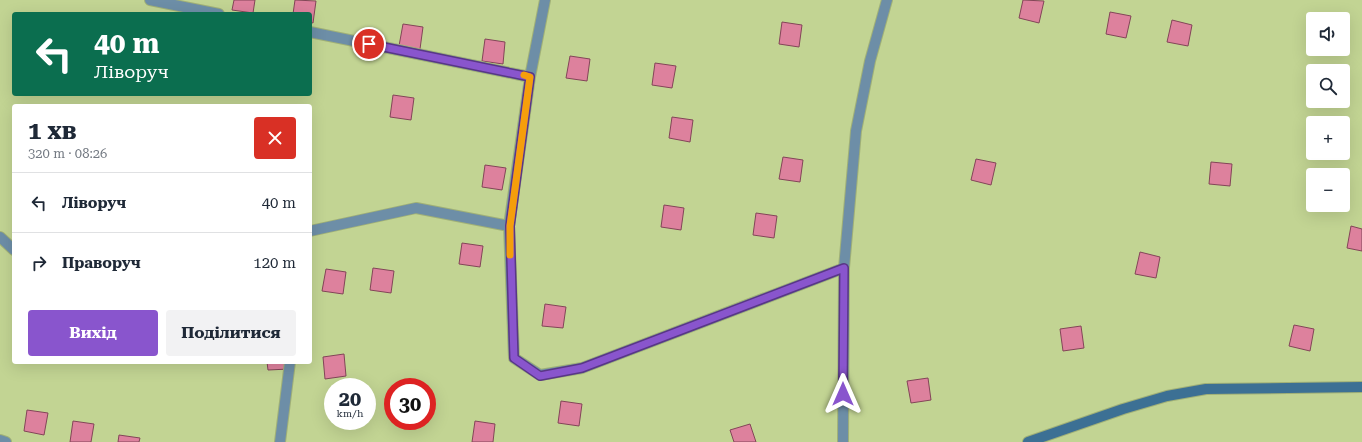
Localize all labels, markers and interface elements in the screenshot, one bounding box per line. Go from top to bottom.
map controls [1306,12,1350,212]
button: sound [1306,12,1350,56]
text: 40 m [94,27,159,60]
pin [352,27,386,61]
icon: left [28,28,80,80]
icon: arrive [358,33,380,55]
text: Ліворуч [94,61,169,82]
button: search [1306,64,1350,108]
button: + [1306,116,1350,160]
text: 1 хв [28,117,77,145]
button: close [254,117,296,159]
text: 320 m · 08:26 [28,146,107,161]
button: − [1306,168,1350,212]
icon: left [28,192,50,214]
text: Ліворуч [62,194,126,212]
text: 40 m [262,194,296,212]
icon: right [28,252,50,274]
text: Праворуч [62,254,141,272]
text: 120 m [253,254,296,272]
button: Вихід [28,310,158,356]
button: Поділитися [166,310,296,356]
position arrow [822,373,864,415]
speed limit sign: 30 [384,378,436,430]
text: 20 [339,387,361,411]
text: km/h [337,408,363,419]

